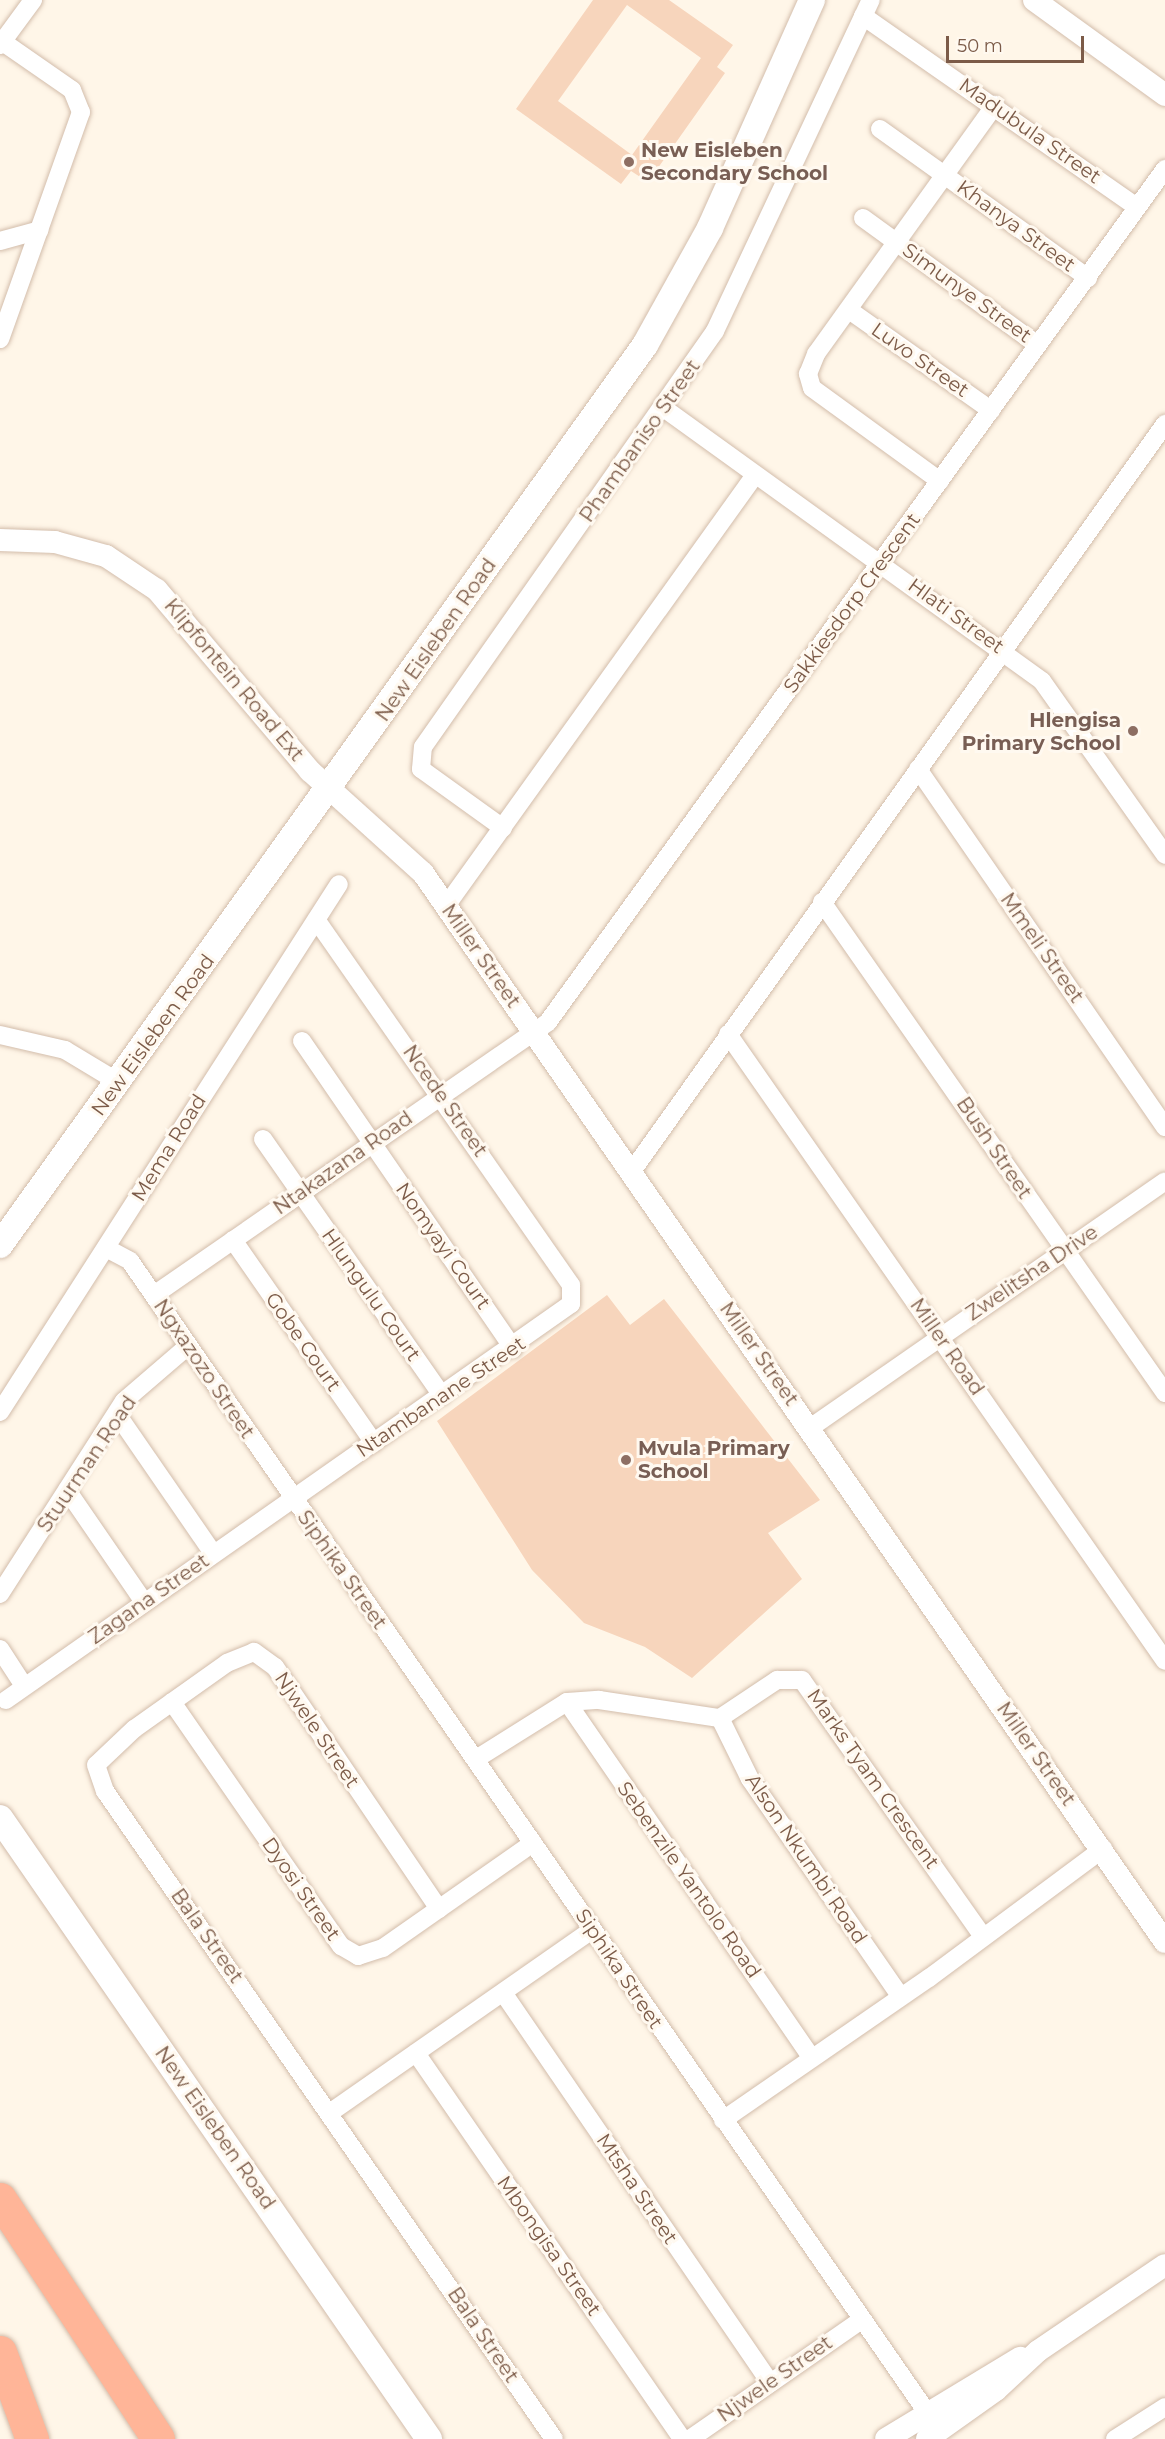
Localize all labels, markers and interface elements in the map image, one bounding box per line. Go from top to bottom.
scale bar [949,24,1087,62]
text: 50 m [957,35,1003,57]
street label: Madubula Street [954,73,1106,189]
place label: New Eisleben Secondary School [641,138,828,185]
marker: New Eisleben Secondary School [622,155,636,169]
street label: Khanya Street [952,175,1080,277]
street label: Simunye Street [898,238,1036,348]
street label: Luvo Street [866,318,974,402]
street label: Phambaniso Street [575,355,705,527]
street label: Sakkiesdorp Crescent [779,508,925,698]
street label: New Eisleben Road [371,554,501,726]
street label: Hlati Street [903,573,1009,659]
street label: Klipfontein Road Ext [159,594,309,766]
place label: Hlengisa Primary School [962,708,1121,755]
marker: Hlengisa Primary School [1126,724,1140,738]
street label: Mmeli Street [995,888,1089,1008]
street label: Miller Street [436,900,526,1012]
street label: New Eisleben Road [86,950,220,1120]
street label: Ncede Street [398,1041,492,1161]
street label: Mema Road [127,1090,211,1206]
street label: Bush Street [951,1093,1037,1203]
street label: Ntakazana Road [269,1106,417,1220]
street label: Nomyayi Court [390,1178,496,1314]
street label: Zwelitsha Drive [962,1220,1102,1326]
street label: Hlungulu Court [316,1224,426,1366]
street label: Gobe Court [260,1288,346,1396]
street label: Miller Road [905,1294,989,1400]
street label: Ngxazozo Street [148,1295,260,1443]
street label: Miller Street [714,1298,804,1410]
street label: Ntambanane Street [352,1331,530,1463]
street label: Stuurman Road [33,1391,141,1537]
place label: Mvula Primary School [638,1436,790,1483]
marker: Mvula Primary School [619,1453,633,1467]
street label: Siphika Street [292,1506,392,1634]
street label: Zagana Street [84,1549,214,1649]
street label: Njwele Street [269,1667,365,1793]
street label: Marks Tyam Crescent [802,1684,944,1874]
street label: Miller Street [991,1698,1081,1810]
street label: Alson Nkumbi Road [740,1769,872,1949]
street label: Sebenzile Yantolo Road [612,1777,766,1983]
street label: Dyosi Street [257,1833,345,1945]
street label: Bala Street [166,1884,248,1988]
street label: Siphika Street [570,1905,668,2033]
street label: New Eisleben Road [150,2042,280,2214]
street label: Mtsha Street [591,2129,683,2249]
street label: Mbongisa Street [492,2172,606,2320]
street label: Bala Street [442,2283,524,2387]
street label: Njwele Street [713,2331,837,2427]

